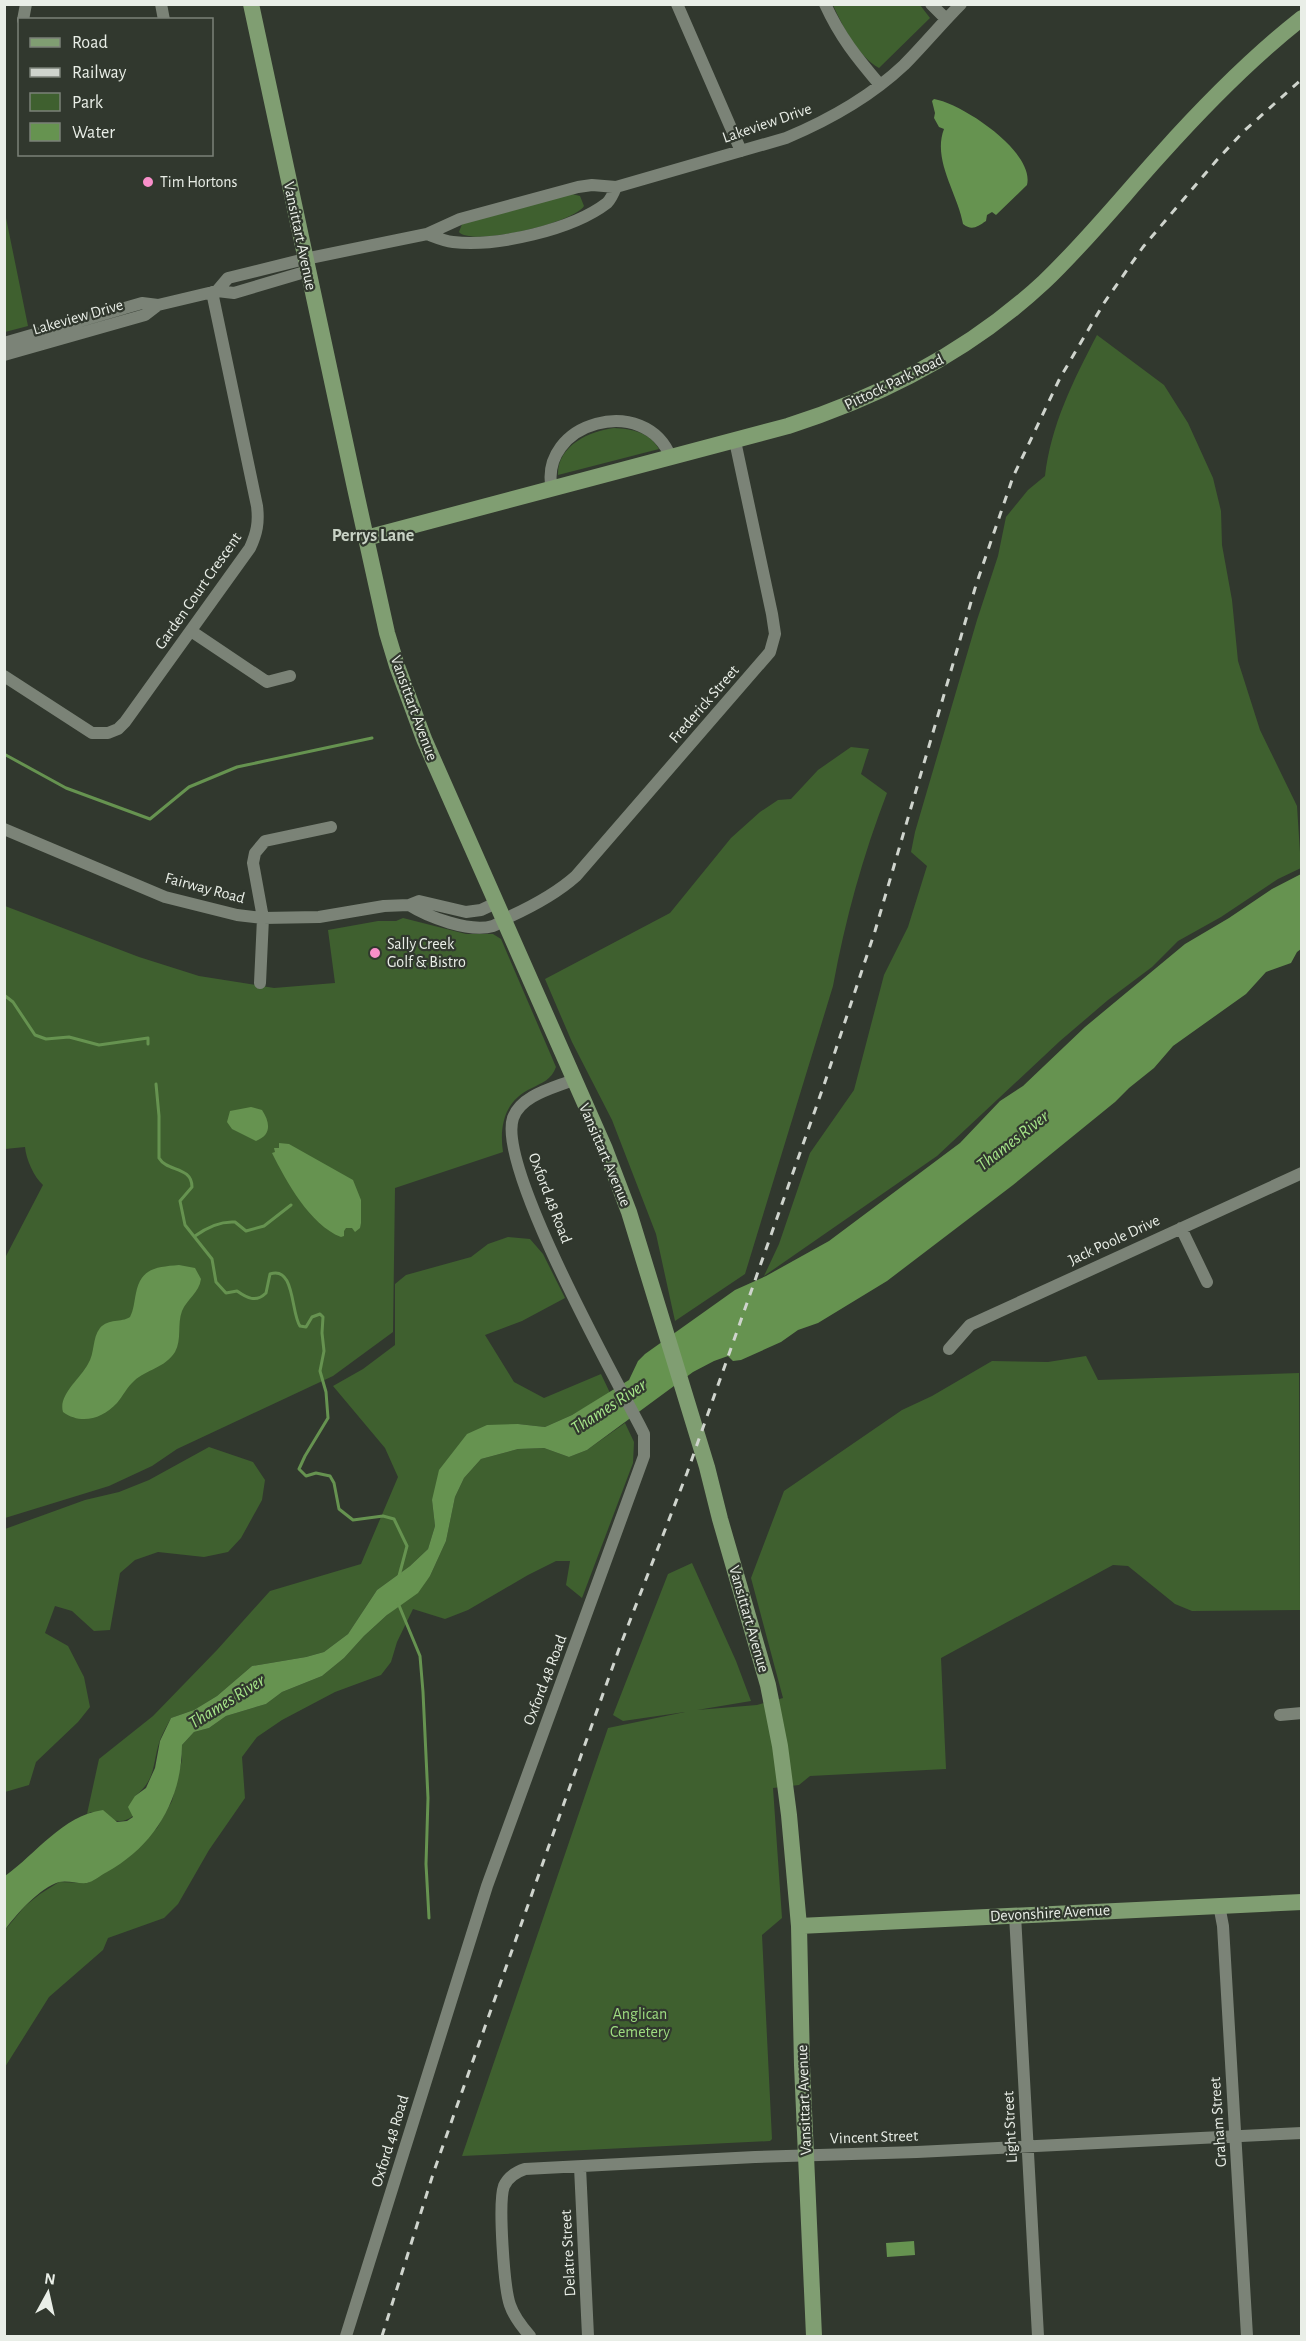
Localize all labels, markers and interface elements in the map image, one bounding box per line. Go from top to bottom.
legend [18,18,213,156]
text: Road [72,34,108,52]
text: Railway [72,64,127,82]
text: Park [72,94,104,112]
street label: Lakeview Drive [720,100,814,146]
text: Water [72,124,115,142]
place label: Tim Hortons [160,174,237,190]
marker: Tim Hortons [141,175,155,189]
street label: Vansittart Avenue [281,180,319,292]
street label: Lakeview Drive [31,296,125,338]
street label: Pittock Park Road [842,351,946,413]
district label: Perrys Lane [332,527,414,545]
street label: Garden Court Crescent [152,530,244,652]
street label: Vansittart Avenue [388,653,440,763]
street label: Frederick Street [666,662,742,746]
street label: Fairway Road [163,870,247,907]
place label: Sally Creek Golf & Bistro [387,936,466,970]
marker: Sally Creek Golf & Bistro [368,946,382,960]
street label: Vansittart Avenue [576,1101,634,1209]
water label: Thames River [974,1107,1053,1175]
street label: Oxford 48 Road [525,1151,575,1245]
street label: Jack Poole Drive [1066,1212,1162,1268]
water label: Thames River [568,1375,651,1438]
street label: Vansittart Avenue [726,1564,772,1674]
street label: Oxford 48 Road [520,1633,570,1727]
water label: Thames River [186,1671,269,1732]
street label: Devonshire Avenue [990,1902,1110,1924]
park label: Anglican Cemetery [610,2006,670,2041]
street label: Vansittart Avenue [794,2045,814,2155]
street label: Graham Street [1207,2076,1229,2168]
street label: Light Street [1000,2091,1020,2163]
street label: Oxford 48 Road [368,2093,412,2189]
street label: Vincent Street [830,2127,918,2147]
street label: Delatre Street [558,2209,578,2297]
north arrow [18,2263,78,2323]
text: N [43,2270,57,2288]

